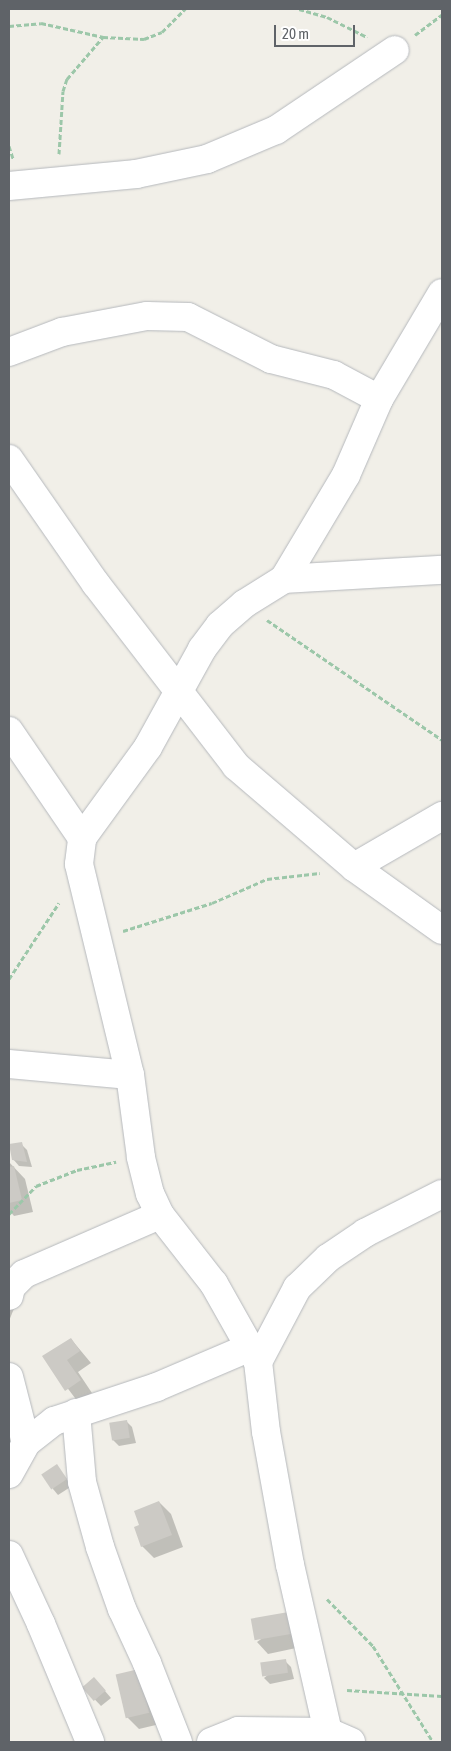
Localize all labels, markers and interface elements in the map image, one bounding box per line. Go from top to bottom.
scale bar [276,15,357,47]
text: 20 m [282,25,309,42]

